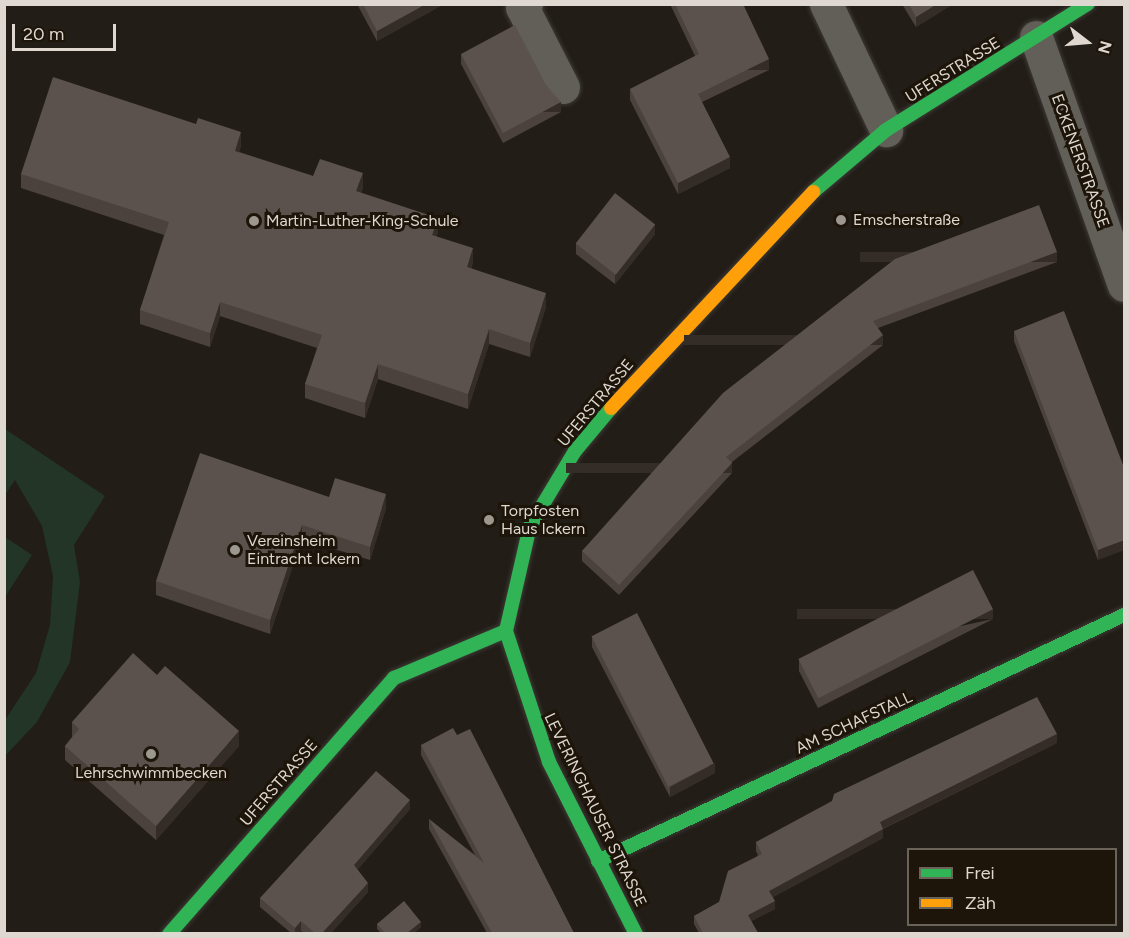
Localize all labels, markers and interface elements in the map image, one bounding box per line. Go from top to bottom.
scale bar [15,12,118,50]
north arrow [1057,12,1117,72]
text: 20 m [23,23,64,45]
street label: UFERSTRASSE [902,33,1004,107]
text: N [1094,39,1116,56]
street label: ECKENERSTRASSE [1047,92,1113,230]
place label: Emscherstraße [853,210,960,230]
place label: Martin-Luther-King-Schule [266,211,459,231]
marker: Emscherstraße [834,213,848,227]
marker: Martin-Luther-King-Schule [247,214,261,228]
street label: UFERSTRASSE [554,355,638,451]
place label: Torpfosten Haus Ickern [501,501,585,539]
marker: Torpfosten Haus Ickern [482,513,496,527]
place label: Vereinsheim Eintracht Ickern [247,531,360,569]
marker: Vereinsheim Eintracht Ickern [228,543,242,557]
street label: AM SCHAFSTALL [793,688,915,758]
street label: LEVERINGHAUSER STRASSE [540,710,650,910]
street label: UFERSTRASSE [236,736,322,830]
marker: Lehrschwimmbecken [144,747,158,761]
place label: Lehrschwimmbecken [75,763,227,783]
legend [907,848,1117,926]
text: Frei [965,862,995,884]
text: Zäh [965,892,996,914]

